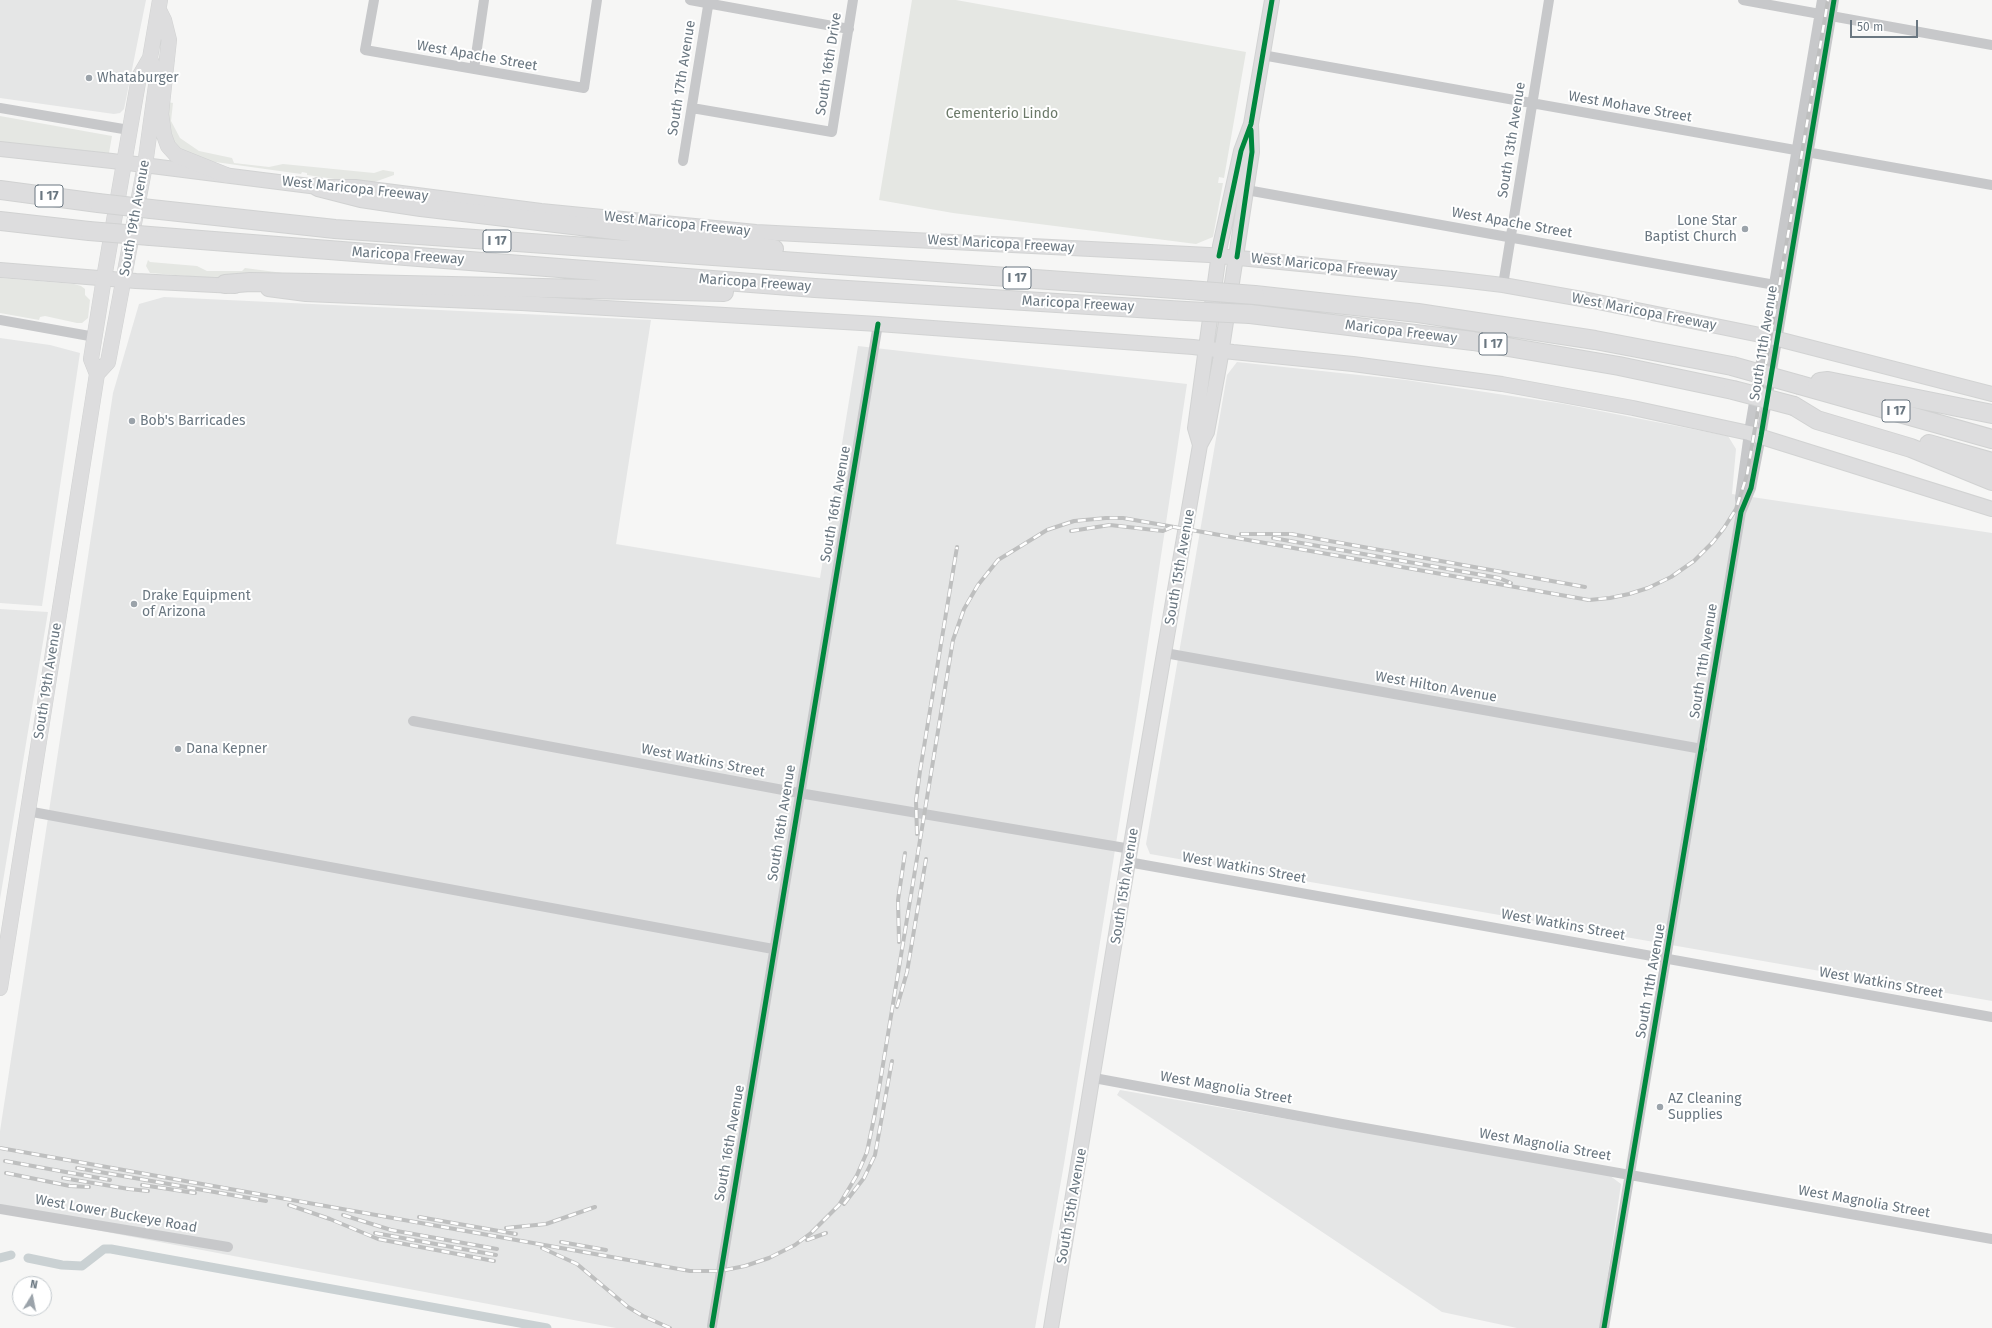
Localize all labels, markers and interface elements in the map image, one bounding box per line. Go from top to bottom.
street label: South 16th Drive [813,11,845,117]
scale bar [1852,12,1920,38]
street label: South 17th Avenue [665,19,699,137]
text: 50 m [1857,20,1883,34]
street label: West Apache Street [415,37,539,75]
place label: Whataburger [97,70,179,86]
marker: Whataburger [84,73,94,83]
street label: South 13th Avenue [1495,81,1529,199]
street label: West Mohave Street [1567,88,1693,126]
park label: Cementerio Lindo [946,106,1058,122]
street label: South 19th Avenue [117,159,153,277]
street label: West Maricopa Freeway [281,173,429,205]
road number: I 17 [35,185,63,207]
street label: West Apache Street [1450,204,1574,242]
street label: West Maricopa Freeway [603,208,751,240]
place label: Lone Star Baptist Church [1644,213,1737,246]
marker: Lone Star Baptist Church [1740,224,1750,234]
road number: I 17 [483,230,511,252]
street label: West Maricopa Freeway [927,232,1075,256]
street label: Maricopa Freeway [351,244,465,268]
street label: West Maricopa Freeway [1250,250,1398,282]
road number: I 17 [1003,267,1031,289]
street label: Maricopa Freeway [698,271,812,295]
street label: South 11th Avenue [1747,284,1781,402]
street label: West Maricopa Freeway [1570,290,1718,334]
street label: Maricopa Freeway [1021,293,1135,315]
street label: Maricopa Freeway [1344,317,1458,347]
road number: I 17 [1479,333,1507,355]
road number: I 17 [1882,400,1910,422]
place label: Bob's Barricades [140,413,246,429]
marker: Bob's Barricades [127,416,137,426]
street label: South 16th Avenue [817,444,855,564]
street label: South 15th Avenue [1162,508,1198,626]
place label: Drake Equipment of Arizona [142,588,251,620]
marker: Drake Equipment of Arizona [129,599,139,609]
street label: South 11th Avenue [1687,602,1721,720]
street label: South 19th Avenue [30,622,66,740]
street label: West Hilton Avenue [1374,668,1498,706]
place label: Dana Kepner [186,741,267,757]
street label: West Watkins Street [640,741,766,781]
marker: Dana Kepner [173,744,183,754]
street label: South 16th Avenue [764,763,800,883]
street label: South 15th Avenue [1108,827,1142,945]
street label: West Watkins Street [1181,849,1307,887]
street label: West Watkins Street [1500,906,1626,944]
street label: South 11th Avenue [1633,922,1669,1040]
street label: West Watkins Street [1818,964,1944,1002]
street label: West Magnolia Street [1159,1068,1293,1108]
street label: South 16th Avenue [711,1083,749,1203]
place label: AZ Cleaning Supplies [1668,1091,1742,1124]
marker: AZ Cleaning Supplies [1655,1102,1665,1112]
street label: West Magnolia Street [1478,1125,1612,1165]
street label: South 15th Avenue [1054,1147,1090,1265]
street label: West Magnolia Street [1797,1182,1931,1222]
street label: West Lower Buckeye Road [34,1191,198,1237]
north arrow [12,1276,52,1316]
text: N [29,1278,39,1292]

